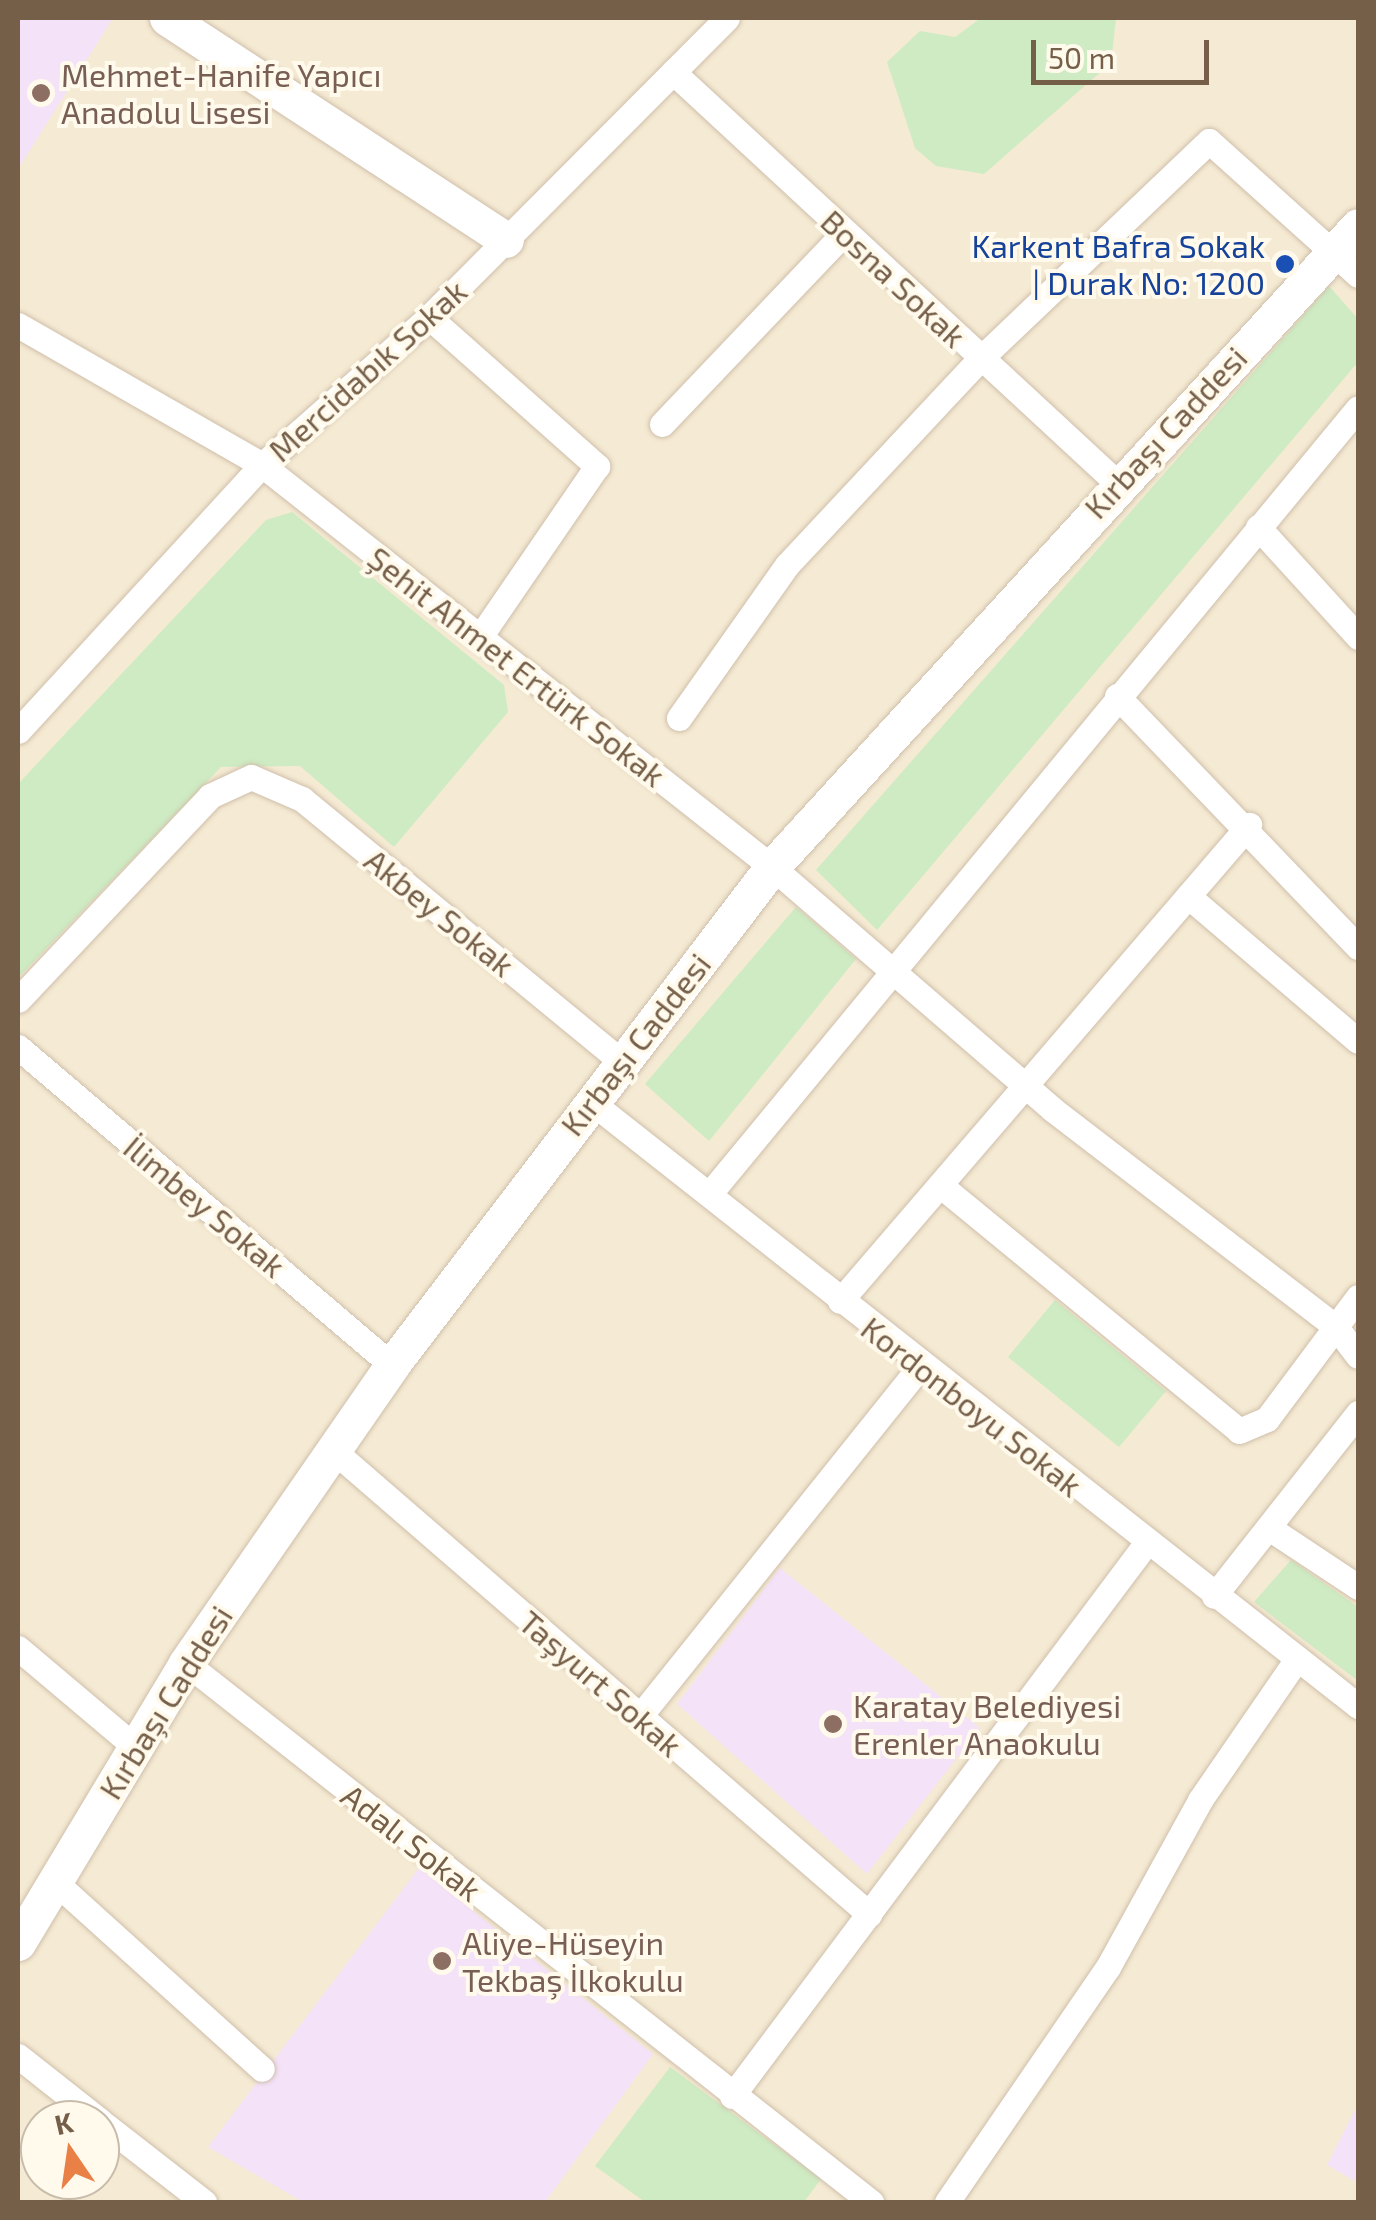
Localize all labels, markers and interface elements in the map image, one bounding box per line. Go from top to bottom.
scale bar [1036,20,1214,82]
text: 50 m [1048,39,1115,75]
place label: Mehmet-Hanife Yapıcı Anadolu Lisesi [61,56,382,131]
marker: Mehmet-Hanife Yapıcı Anadolu Lisesi [30,82,52,104]
street label: Bosna Sokak [814,201,974,355]
place label: Karkent Bafra Sokak | Durak No: 1200 [971,227,1265,302]
marker: Karkent Bafra Sokak | Durak No: 1200 [1274,253,1296,275]
street label: Mercidabık Sokak [260,271,474,469]
street label: Kırbaşı Caddesi [1076,338,1254,526]
street label: Şehit Ahmet Ertürk Sokak [360,538,674,794]
street label: Akbey Sokak [357,840,523,984]
street label: Kırbaşı Caddesi [552,945,718,1143]
street label: İlimbey Sokak [116,1127,294,1285]
street label: Kordonboyu Sokak [854,1308,1090,1504]
street label: Kırbaşı Caddesi [90,1598,240,1806]
street label: Taşyurt Sokak [512,1602,690,1764]
place label: Karatay Belediyesi Erenler Anaokulu [853,1687,1122,1762]
marker: Karatay Belediyesi Erenler Anaokulu [822,1713,844,1735]
street label: Adalı Sokak [335,1776,489,1908]
place label: Aliye-Hüseyin Tekbaş İlkokulu [462,1924,684,1999]
marker: Aliye-Hüseyin Tekbaş İlkokulu [431,1950,453,1972]
north arrow [20,2100,120,2200]
text: K [51,2104,76,2141]

